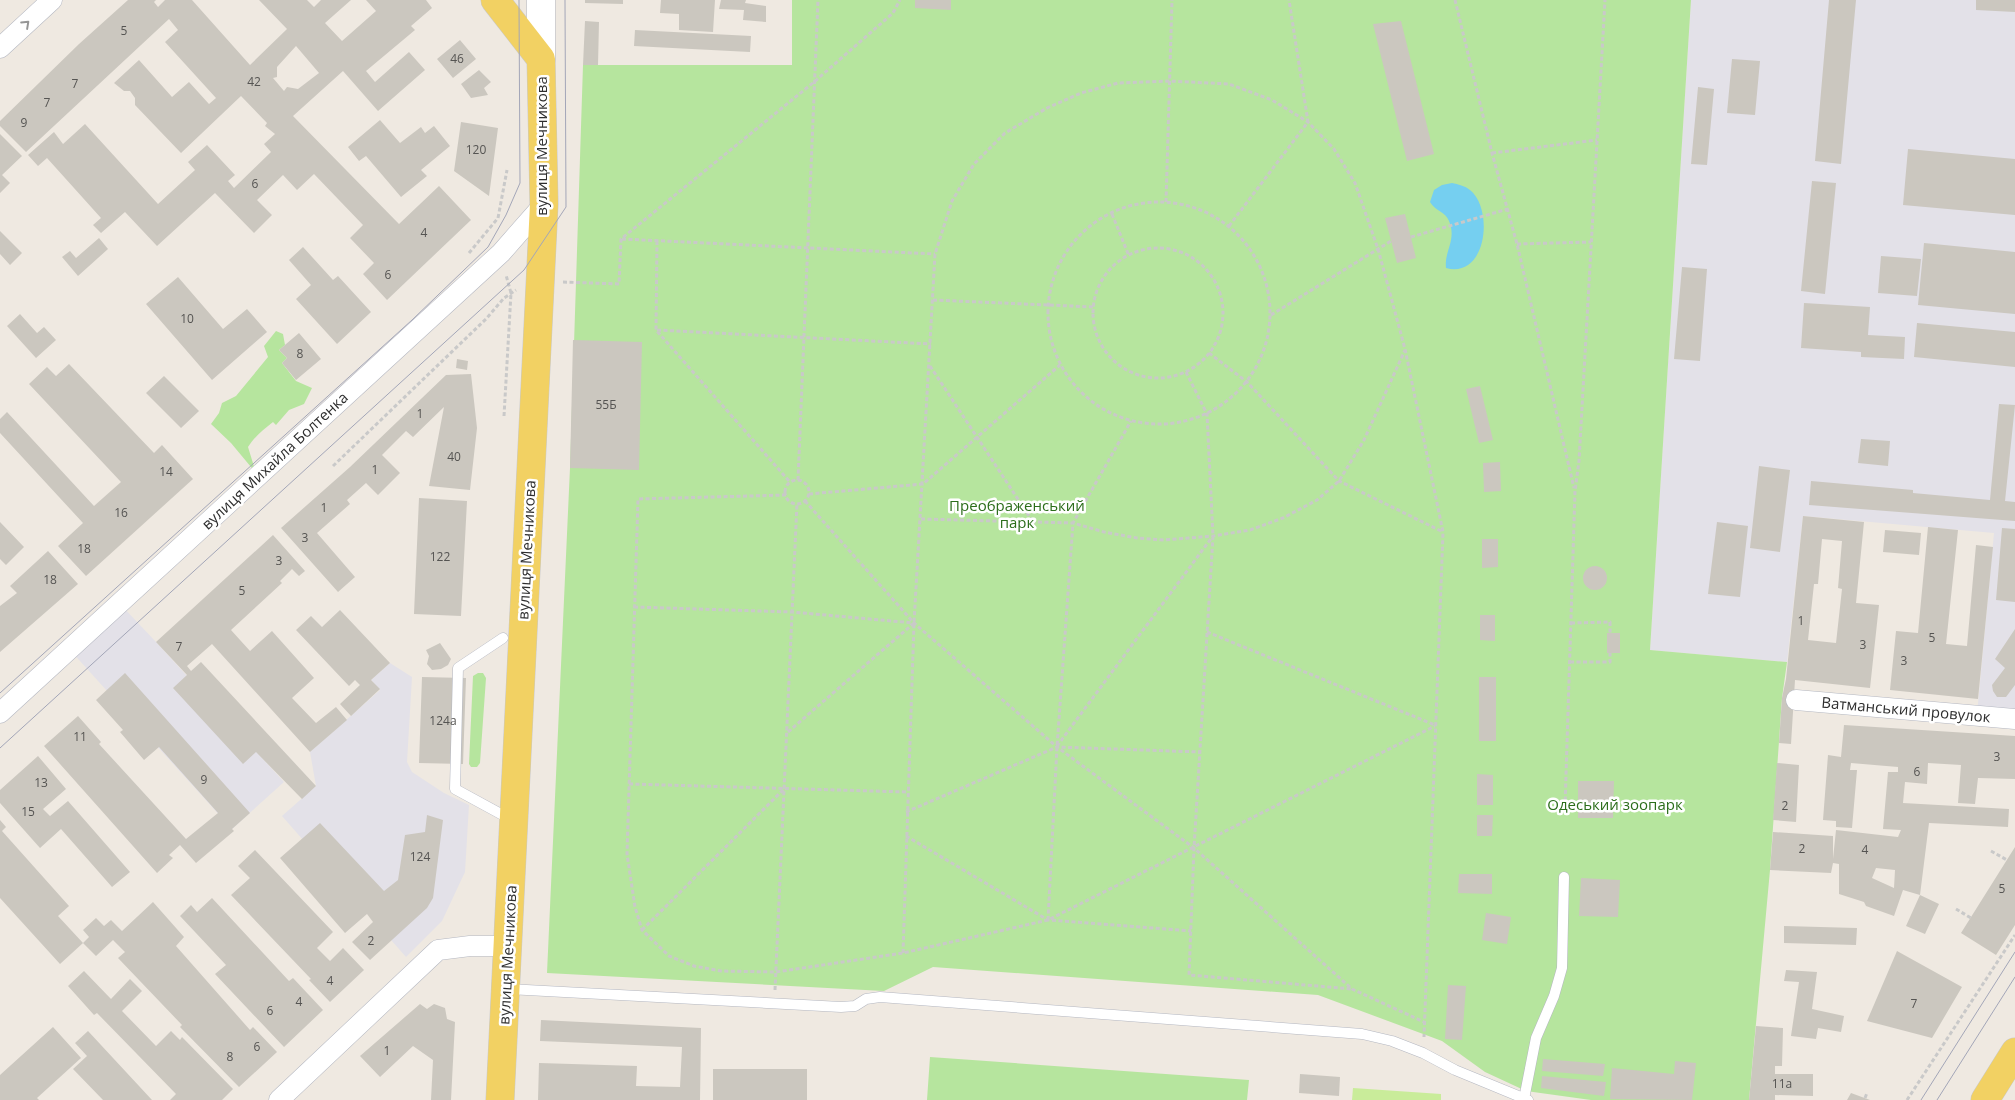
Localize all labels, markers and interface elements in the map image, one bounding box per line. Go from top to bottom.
one-way arrow [20,21,29,30]
house number: 5 [121,22,128,39]
house number: 46 [450,50,464,67]
house number: 42 [247,73,261,90]
house number: 7 [72,75,79,92]
street label: вулиця Мечникова [531,76,551,216]
house number: 7 [44,94,51,111]
house number: 9 [21,114,28,131]
house number: 120 [466,141,486,158]
house number: 6 [252,175,259,192]
house number: 4 [421,224,428,241]
house number: 6 [385,266,392,283]
house number: 10 [180,310,194,327]
house number: 8 [297,345,304,362]
street label: вулиця Михайла Болтенка [197,387,352,533]
house number: 55Б [595,396,617,413]
house number: 1 [417,405,423,422]
house number: 40 [447,448,461,465]
house number: 1 [372,461,378,478]
house number: 14 [159,463,173,480]
street label: вулиця Мечникова [512,480,540,620]
park label: Преображенський парк [949,495,1085,532]
house number: 1 [321,499,327,516]
house number: 16 [114,504,128,521]
house number: 3 [302,529,309,546]
house number: 18 [77,540,91,557]
house number: 122 [430,548,450,565]
house number: 3 [276,552,283,569]
house number: 18 [43,571,57,588]
house number: 5 [239,582,246,599]
house number: 1 [1798,612,1804,629]
house number: 5 [1929,629,1936,646]
house number: 3 [1860,636,1867,653]
house number: 7 [176,638,183,655]
house number: 3 [1901,652,1908,669]
street label: Ватманський провулок [1821,692,1992,726]
house number: 124а [429,712,457,729]
house number: 11 [73,728,87,745]
house number: 3 [1994,748,2001,765]
house number: 6 [1914,763,1921,780]
house number: 9 [201,771,208,788]
house number: 13 [34,774,48,791]
park label: Одеський зоопарк [1547,794,1683,814]
house number: 2 [1782,797,1789,814]
house number: 15 [21,803,35,820]
house number: 2 [1799,840,1806,857]
house number: 4 [1862,841,1869,858]
house number: 124 [410,848,430,865]
house number: 5 [1999,880,2006,897]
street label: вулиця Мечникова [493,885,521,1025]
house number: 2 [368,932,375,949]
house number: 4 [327,972,334,989]
house number: 4 [296,993,303,1010]
house number: 7 [1911,995,1918,1012]
house number: 6 [267,1002,274,1019]
house number: 6 [254,1038,261,1055]
house number: 1 [384,1042,390,1059]
house number: 8 [227,1048,234,1065]
house number: 11а [1772,1075,1792,1092]

